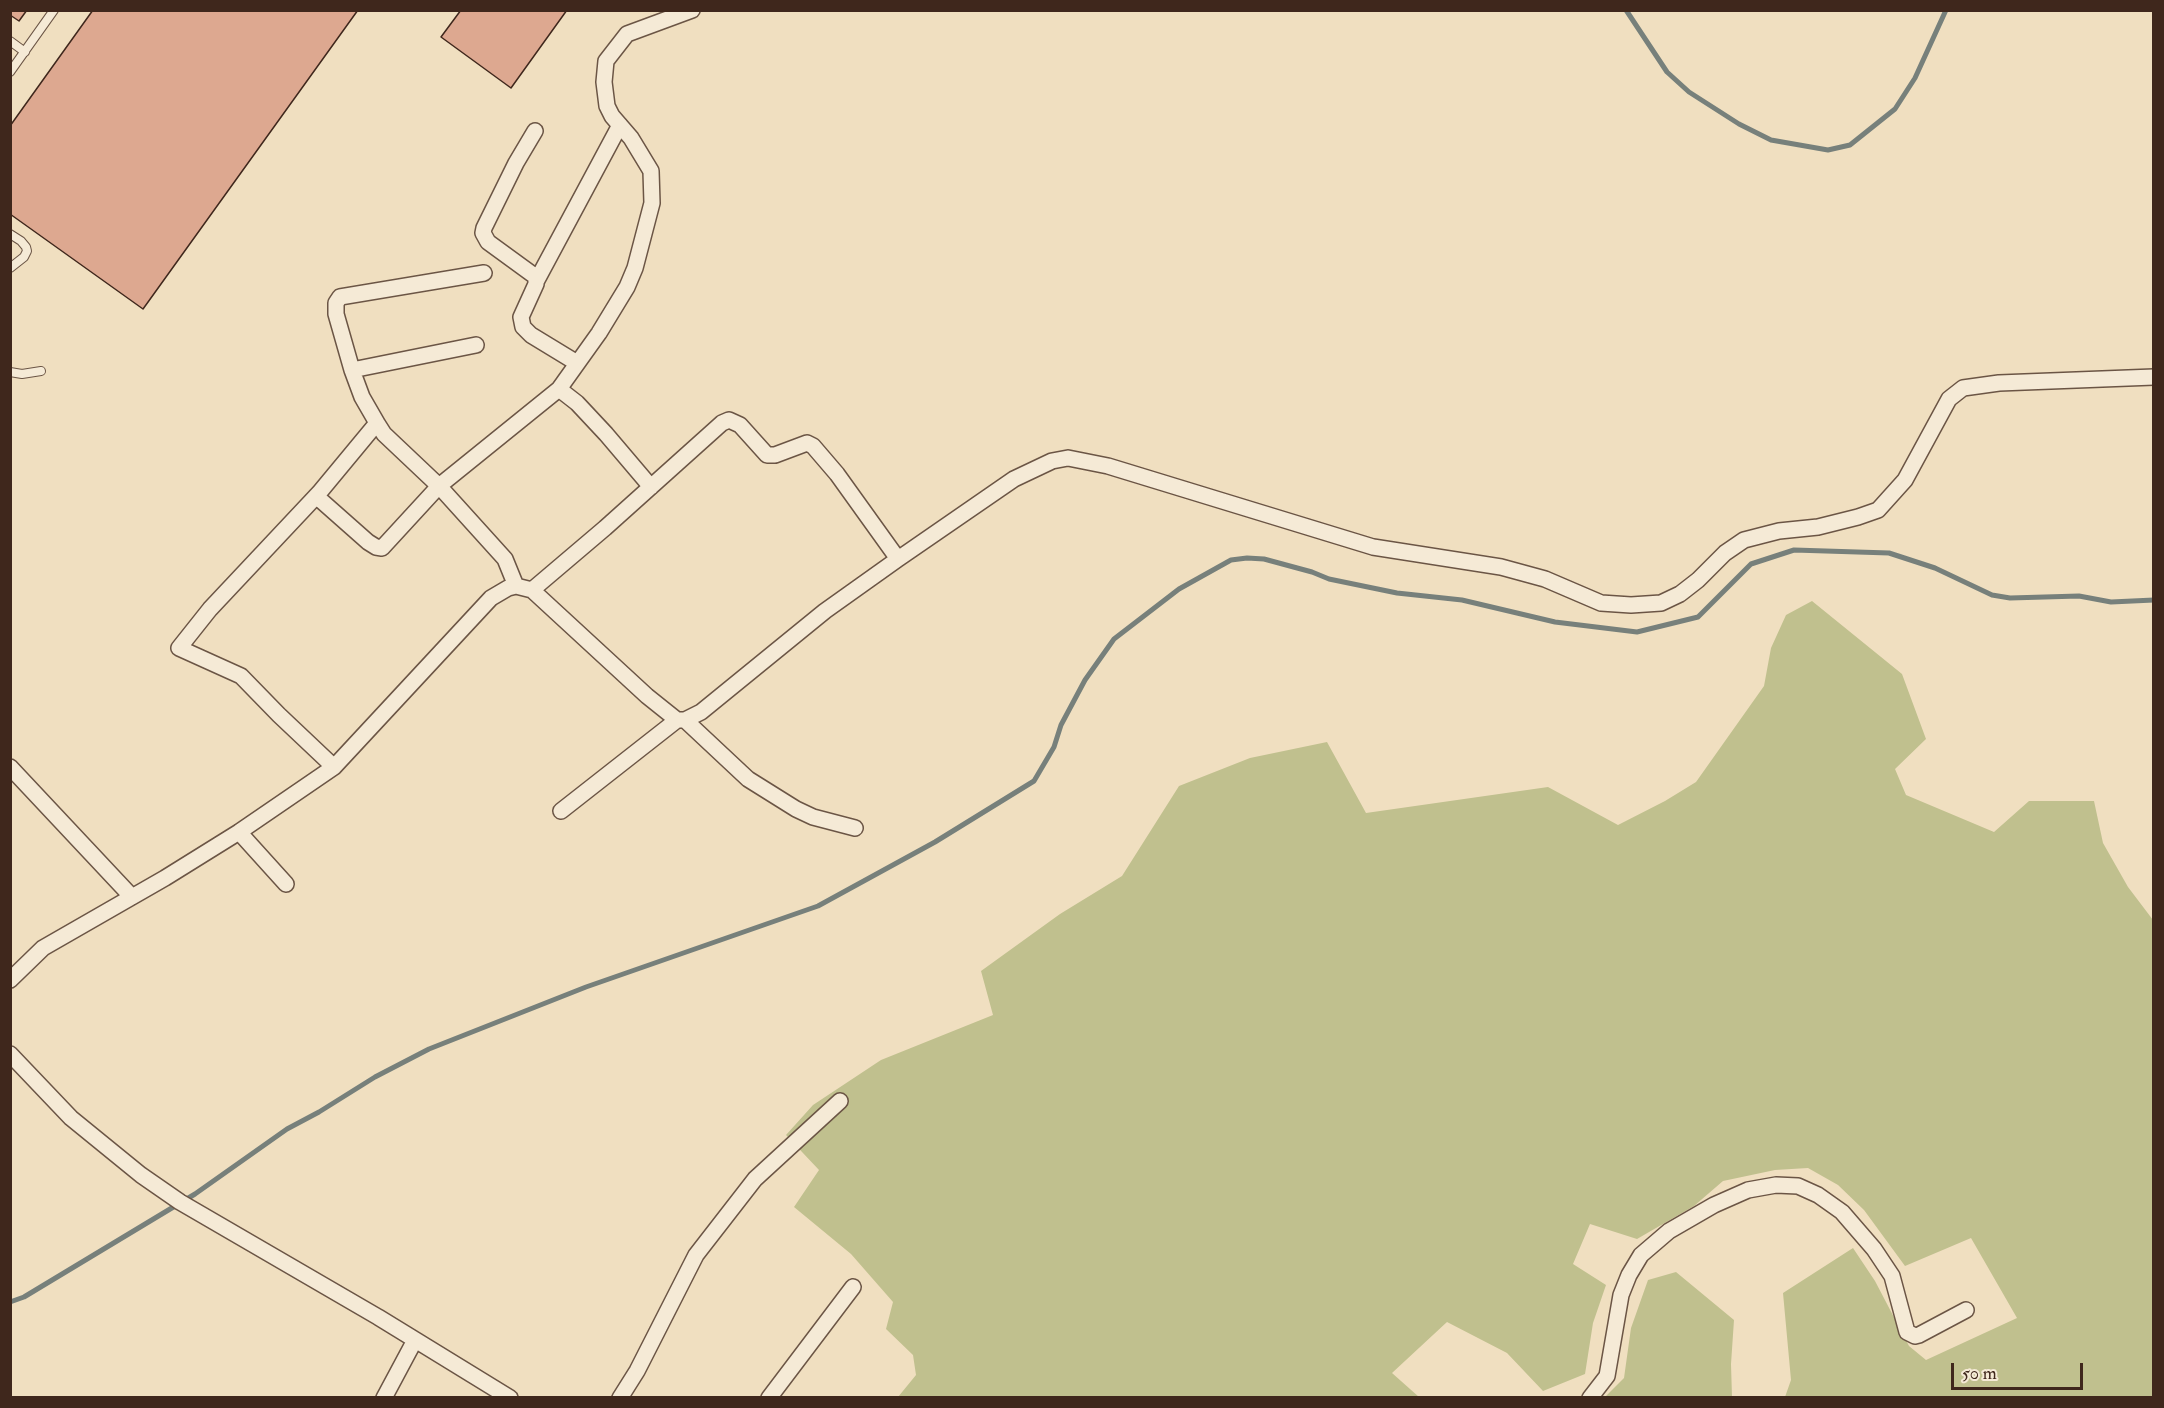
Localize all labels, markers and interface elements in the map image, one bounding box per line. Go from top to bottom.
scale bar [1954,1351,2086,1389]
text: 50 m [1962,1362,1997,1385]

